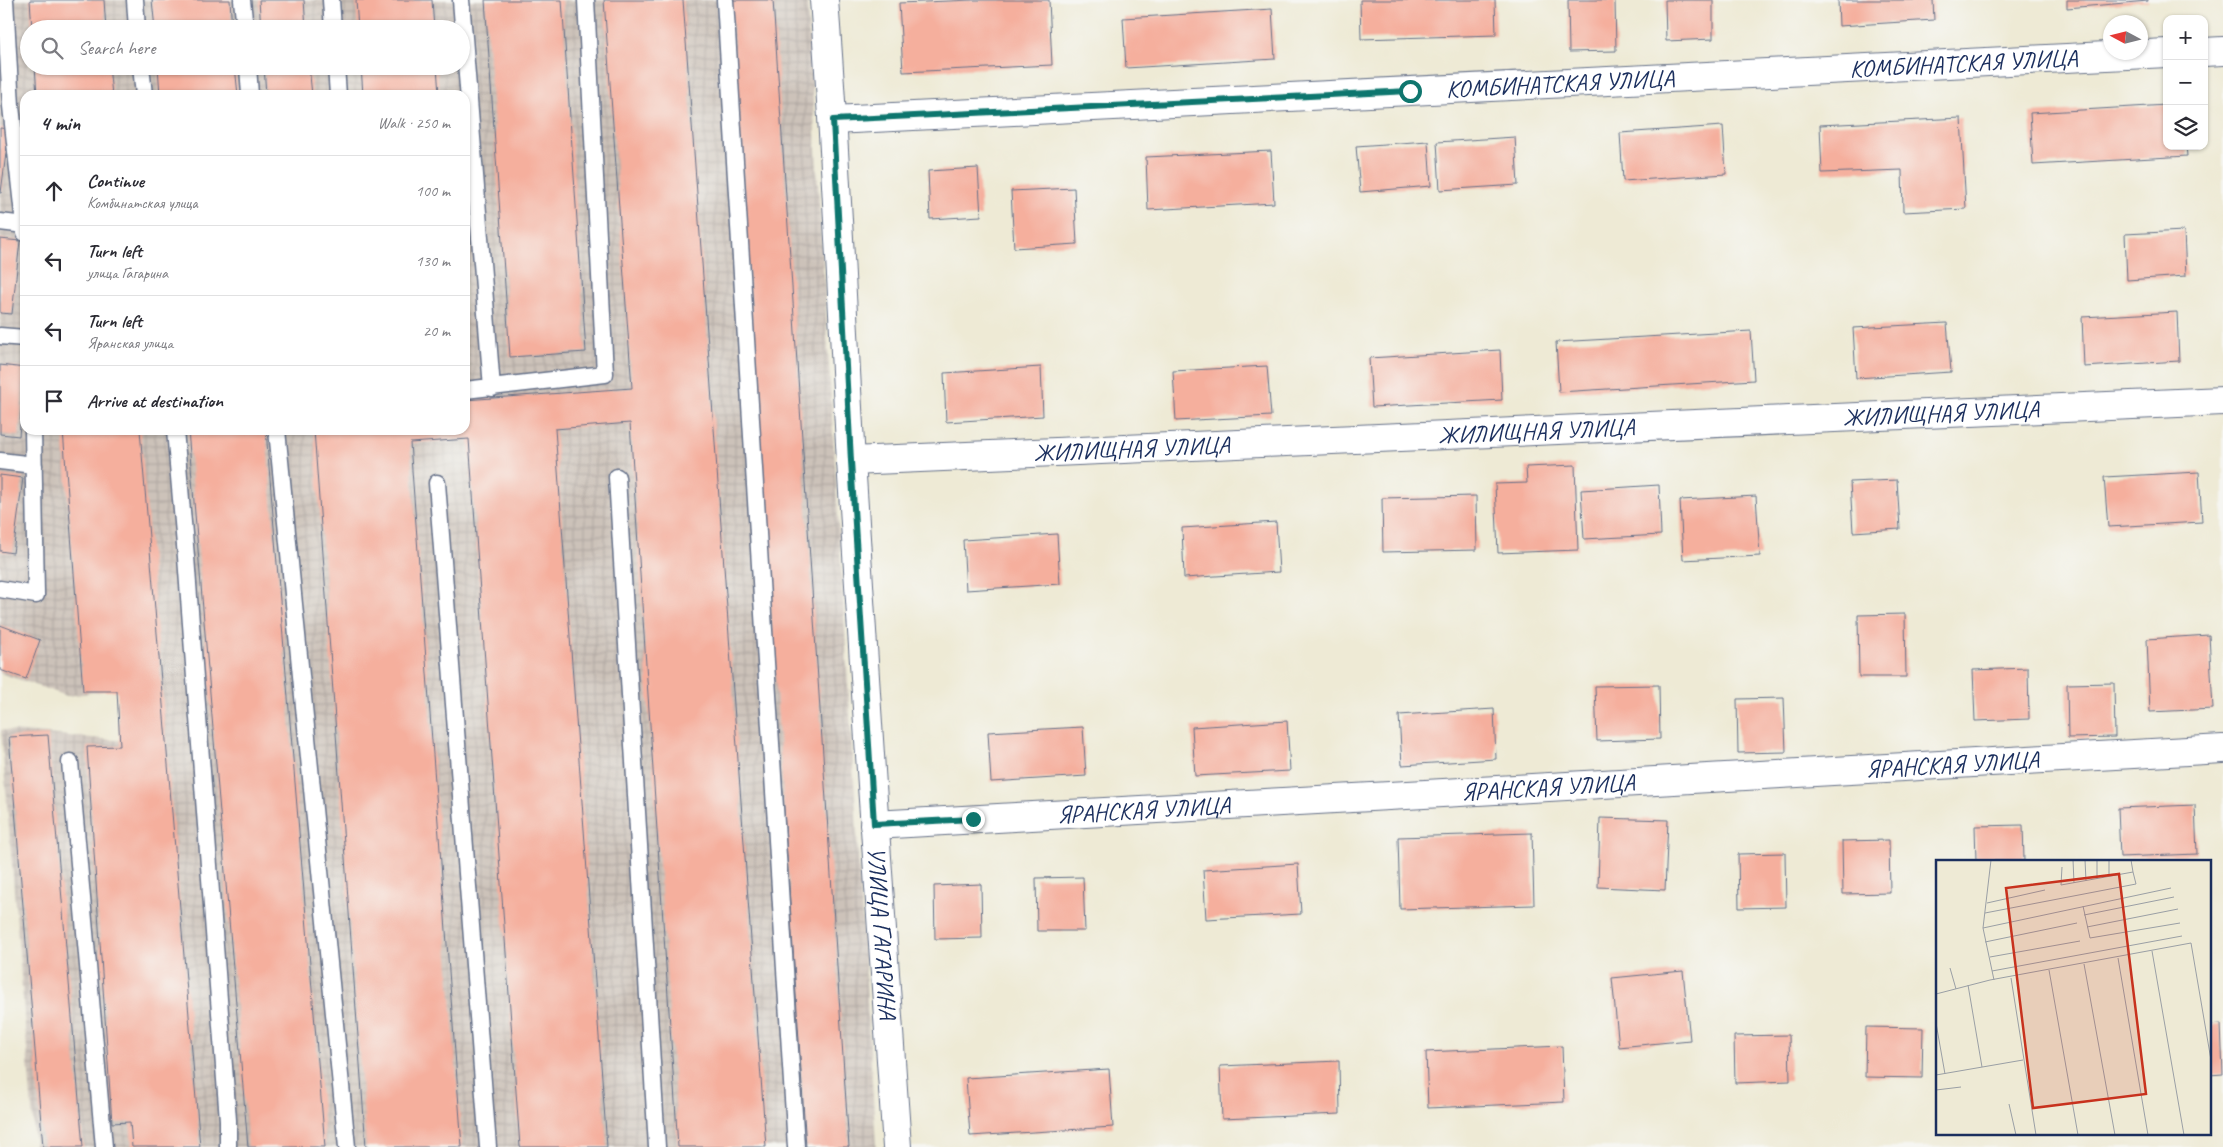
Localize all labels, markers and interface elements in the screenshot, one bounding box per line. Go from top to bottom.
north arrow [2103,15,2148,60]
map controls [2163,15,2208,150]
button: + [2163,15,2208,60]
search box [20,20,470,75]
icon: search [38,34,66,62]
text: Search here [78,36,155,60]
street label: КОМБИНАТСКАЯ УЛИЦА [1849,42,2079,84]
button: − [2163,60,2208,105]
street label: КОМБИНАТСКАЯ УЛИЦА [1445,63,1676,104]
route start [1399,80,1422,103]
button: layers [2163,105,2208,150]
text: 4 min [40,110,80,136]
text: Walk · 250 m [378,113,450,133]
text: Continue [87,169,144,193]
icon: ahead [40,177,68,205]
text: 100 m [416,181,450,201]
text: Комбинатская улица [87,193,198,213]
text: Turn left [87,239,142,263]
icon: left [40,247,68,275]
text: 130 m [416,251,450,271]
text: улица Гагарина [87,263,168,283]
text: Turn left [87,309,142,333]
icon: left [40,317,68,345]
text: 20 m [423,321,450,341]
text: Яранская улица [87,333,173,353]
icon: arrive [40,387,68,415]
text: Arrive at destination [87,389,223,413]
street label: ЖИЛИЩНАЯ УЛИЦА [1842,394,2041,433]
street label: ЖИЛИЩНАЯ УЛИЦА [1438,412,1636,450]
street label: ЖИЛИЩНАЯ УЛИЦА [1033,429,1231,468]
street label: ЯРАНСКАЯ УЛИЦА [1865,744,2041,784]
street label: ЯРАНСКАЯ УЛИЦА [1460,767,1636,807]
street label: ЯРАНСКАЯ УЛИЦА [1056,790,1232,830]
route end [962,808,985,831]
street label: УЛИЦА ГАГАРИНА [861,846,903,1021]
inset map [1936,860,2210,1134]

